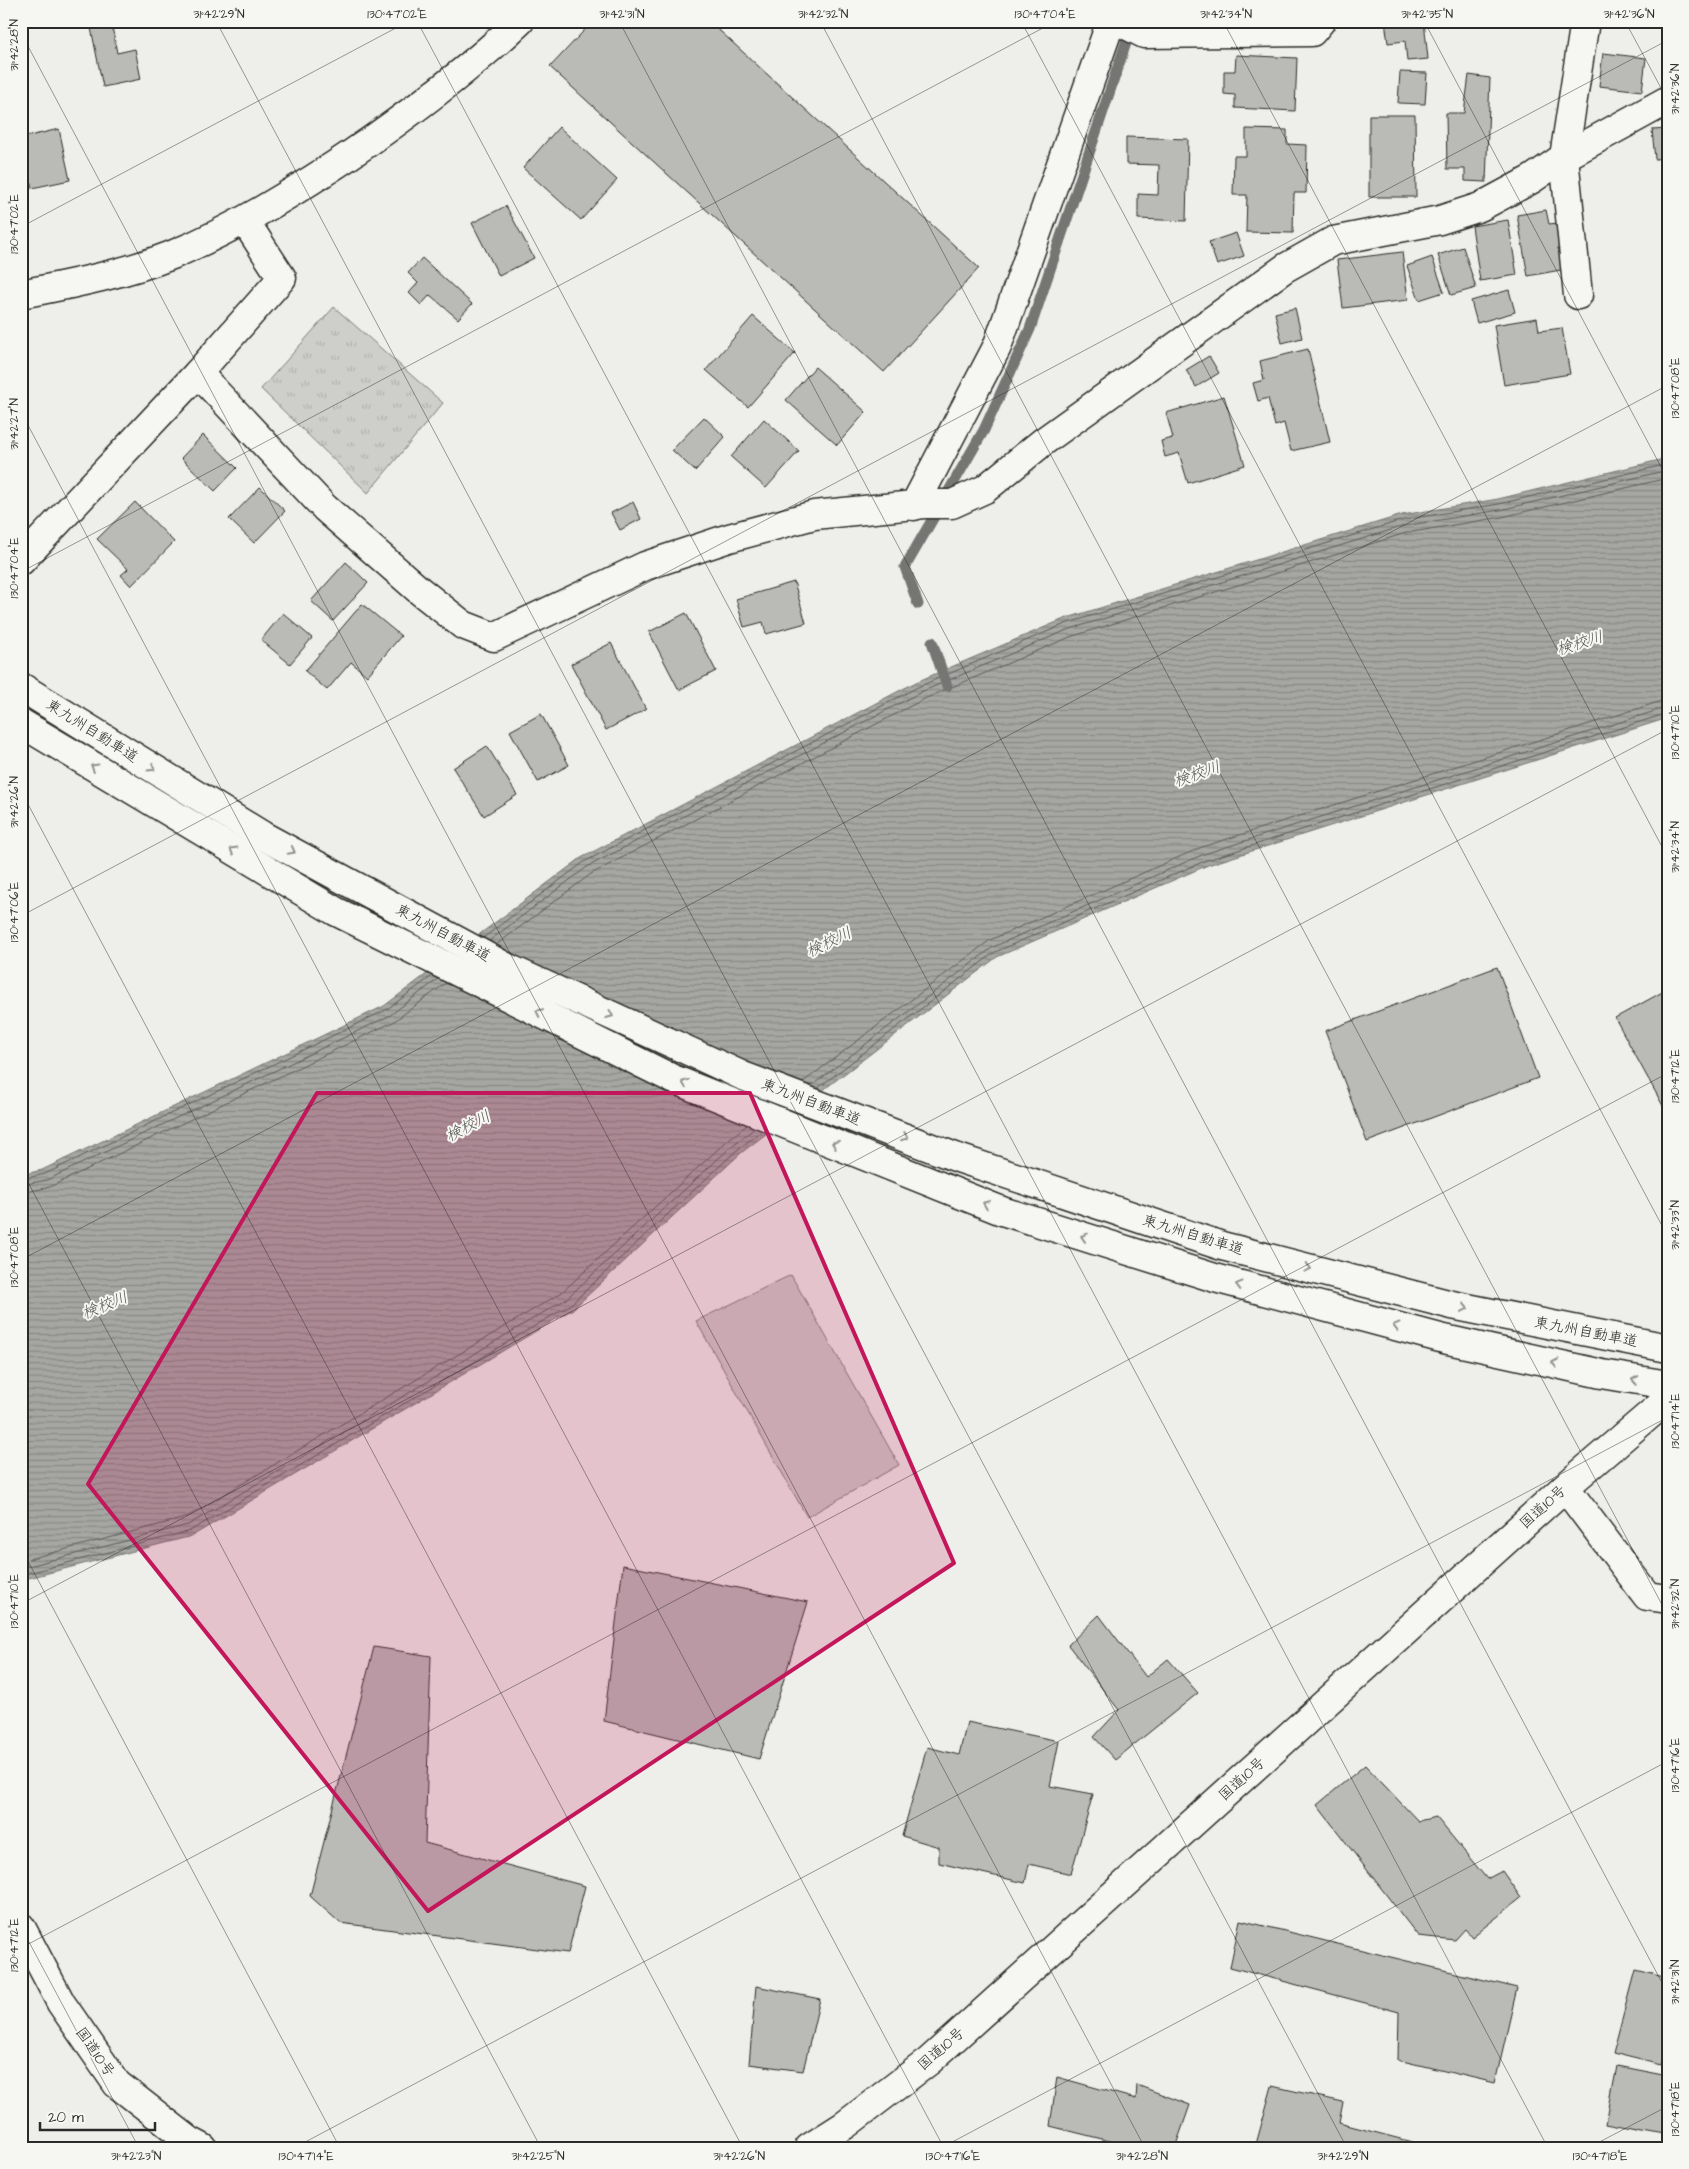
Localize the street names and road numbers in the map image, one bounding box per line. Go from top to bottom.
street label: 東九州自動車道 [42,694,142,768]
street label: 東九州自動車道 [392,899,494,967]
street label: 東九州自動車道 [758,1073,864,1131]
street label: 東九州自動車道 [1140,1210,1246,1260]
street label: 東九州自動車道 [1532,1312,1640,1352]
street label: 国道10号 [1515,1480,1571,1534]
street label: 国道10号 [1214,1752,1270,1806]
street label: 国道10号 [70,2023,120,2081]
street label: 国道10号 [913,2023,969,2075]

